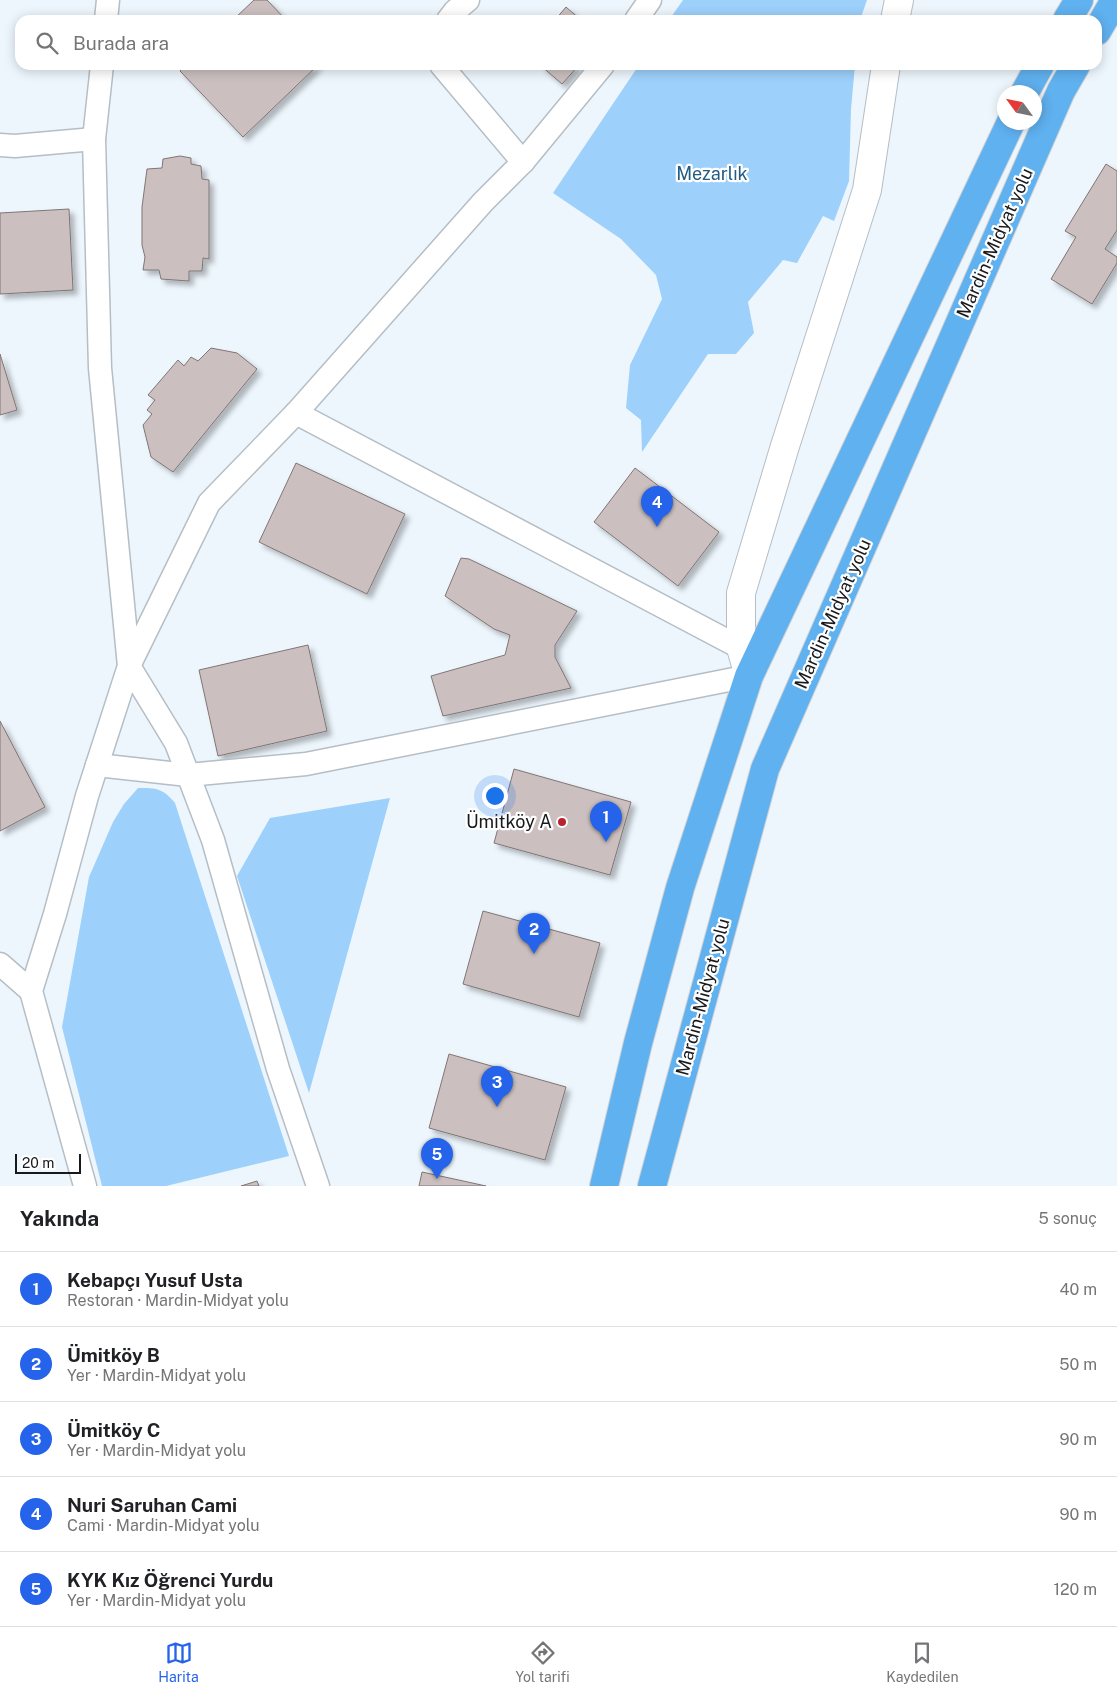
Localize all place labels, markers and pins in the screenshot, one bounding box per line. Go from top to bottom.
pin: 4 [641,486,673,527]
pin: 1 [590,801,622,842]
place label: Ümitköy A [466,810,552,832]
marker: Ümitköy A [556,816,568,828]
pin: 2 [518,913,550,954]
pin: 3 [481,1066,513,1107]
pin: 5 [421,1138,453,1179]

